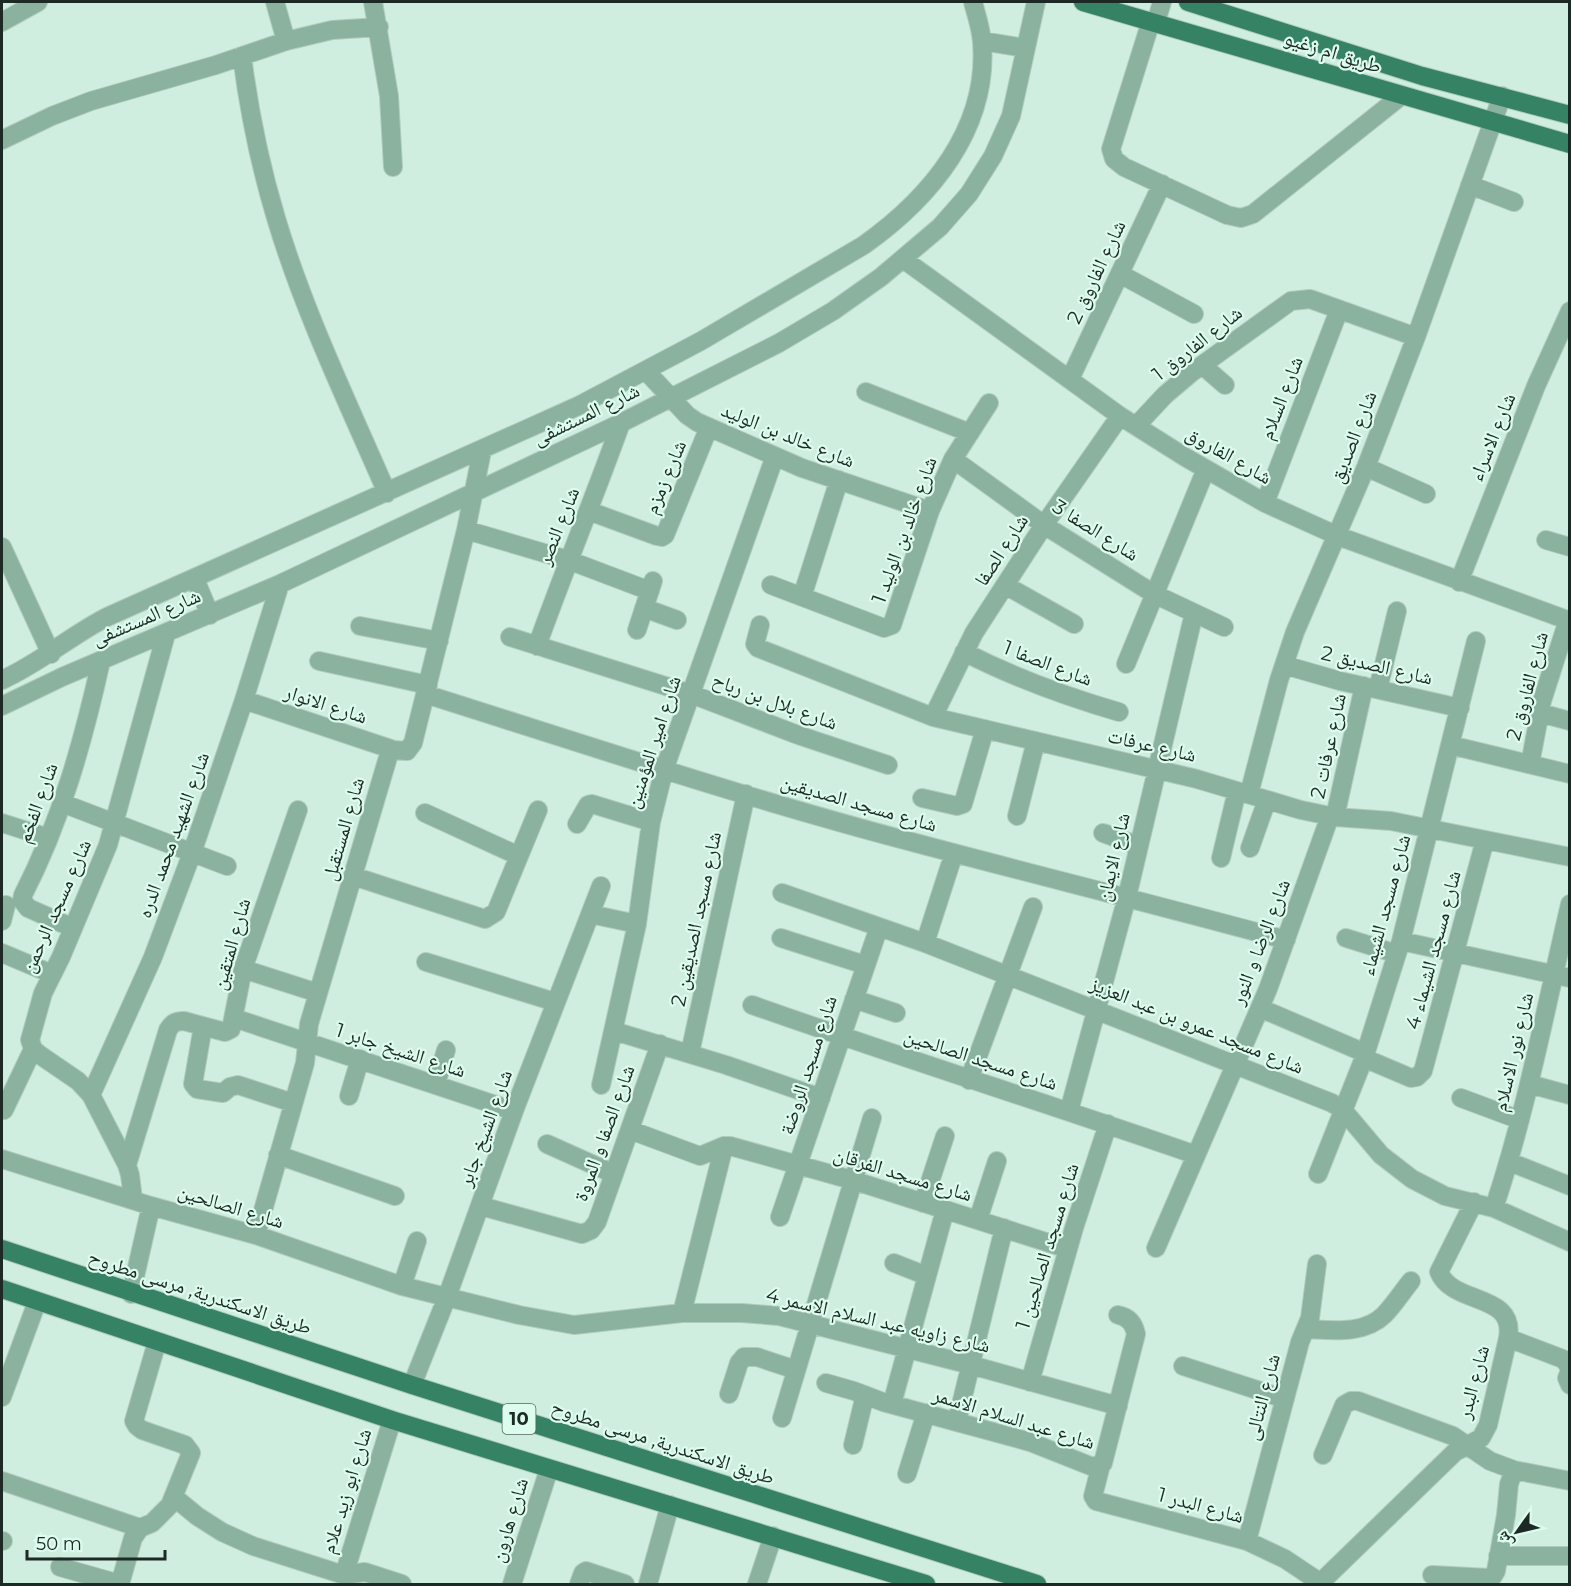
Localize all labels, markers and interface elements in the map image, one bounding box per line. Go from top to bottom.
street label: طريق ام زغيو [1281,26,1385,80]
street label: شارع الفاروق 2 [1062,216,1131,328]
street label: شارع الفاروق 1 [1147,300,1247,386]
street label: شارع السلام [1254,353,1310,444]
street label: شارع المستشفى [529,378,644,451]
street label: شارع الصديق [1324,387,1383,487]
street label: شارع الاسراء [1463,389,1521,485]
street label: شارع خالد بن الوليد [717,397,858,474]
street label: شارع الفاروق [1181,421,1276,490]
street label: شارع زمزم [639,436,693,518]
street label: شارع خالد بن الوليد 1 [866,453,943,607]
street label: شارع النصر [531,484,585,570]
street label: شارع الصفا 3 [1048,494,1144,567]
street label: شارع الصفا [969,510,1034,591]
street label: شارع المستشفى [88,583,204,652]
street label: شارع الفاروق 2 [1501,629,1554,743]
street label: شارع الصفا 1 [1000,635,1096,692]
street label: شارع الصديق 2 [1319,641,1435,690]
street label: شارع بلال بن رباح [709,667,841,736]
street label: شارع امير المؤمنين [620,673,687,812]
street label: شارع الانوار [280,679,370,730]
street label: شارع عرفات 2 [1305,691,1352,801]
street label: شارع عرفات [1105,723,1199,768]
street label: شارع الشهيد محمد الدره [132,749,215,922]
street label: شارع الفخم [11,759,65,847]
street label: شارع مسجد الصديقين [778,769,940,838]
street label: شارع المستقبل [317,775,370,884]
street label: شارع الايمان [1091,810,1136,904]
street label: شارع مسجد الصديقين 2 [666,830,727,1009]
street label: شارع مسجد الشيماء [1355,832,1416,978]
street label: شارع مسجد الرحمن [16,836,97,977]
street label: شارع مسجد الشيماء 4 [1400,868,1467,1032]
street label: شارع الرضا و النور [1225,876,1296,1010]
street label: شارع المتقين [206,895,257,993]
street label: شارع مسجد عمرو بن عبد العزيز [1085,971,1307,1080]
street label: شارع نور الاسلام [1488,990,1540,1114]
street label: شارع مسجد الروضة [774,992,843,1138]
street label: شارع الشيخ جابر 1 [333,1018,469,1083]
street label: شارع مسجد الصالحين [901,1023,1061,1096]
street label: شارع الصفا و المروة [568,1062,641,1205]
street label: شارع الشيخ جابر [452,1066,518,1191]
street label: شارع مسجد الفرقان [830,1142,975,1207]
street label: شارع مسجد الصالحين 1 [1010,1160,1085,1332]
street label: شارع الصالحين [175,1179,287,1234]
street label: طريق الاسكندرية, مرسى مطروح [85,1245,315,1340]
street label: شارع زاويه عبد السلام الاسمر 4 [763,1282,993,1359]
street label: شارع البدر [1451,1343,1495,1423]
street label: شارع النتالى [1239,1351,1286,1443]
street label: شارع عبد السلام الاسمر [929,1382,1098,1456]
street label: طريق الاسكندرية, مرسى مطروح [548,1395,778,1490]
road number: 10 [502,1404,536,1434]
street label: شارع ابو زيد علام [316,1426,378,1557]
street label: شارع هارون [485,1475,534,1566]
street label: شارع البدر 1 [1155,1482,1247,1529]
north arrow [1487,1502,1547,1562]
scale bar [27,1523,165,1561]
text: ش [1492,1528,1518,1552]
text: 50 m [36,1533,82,1555]

